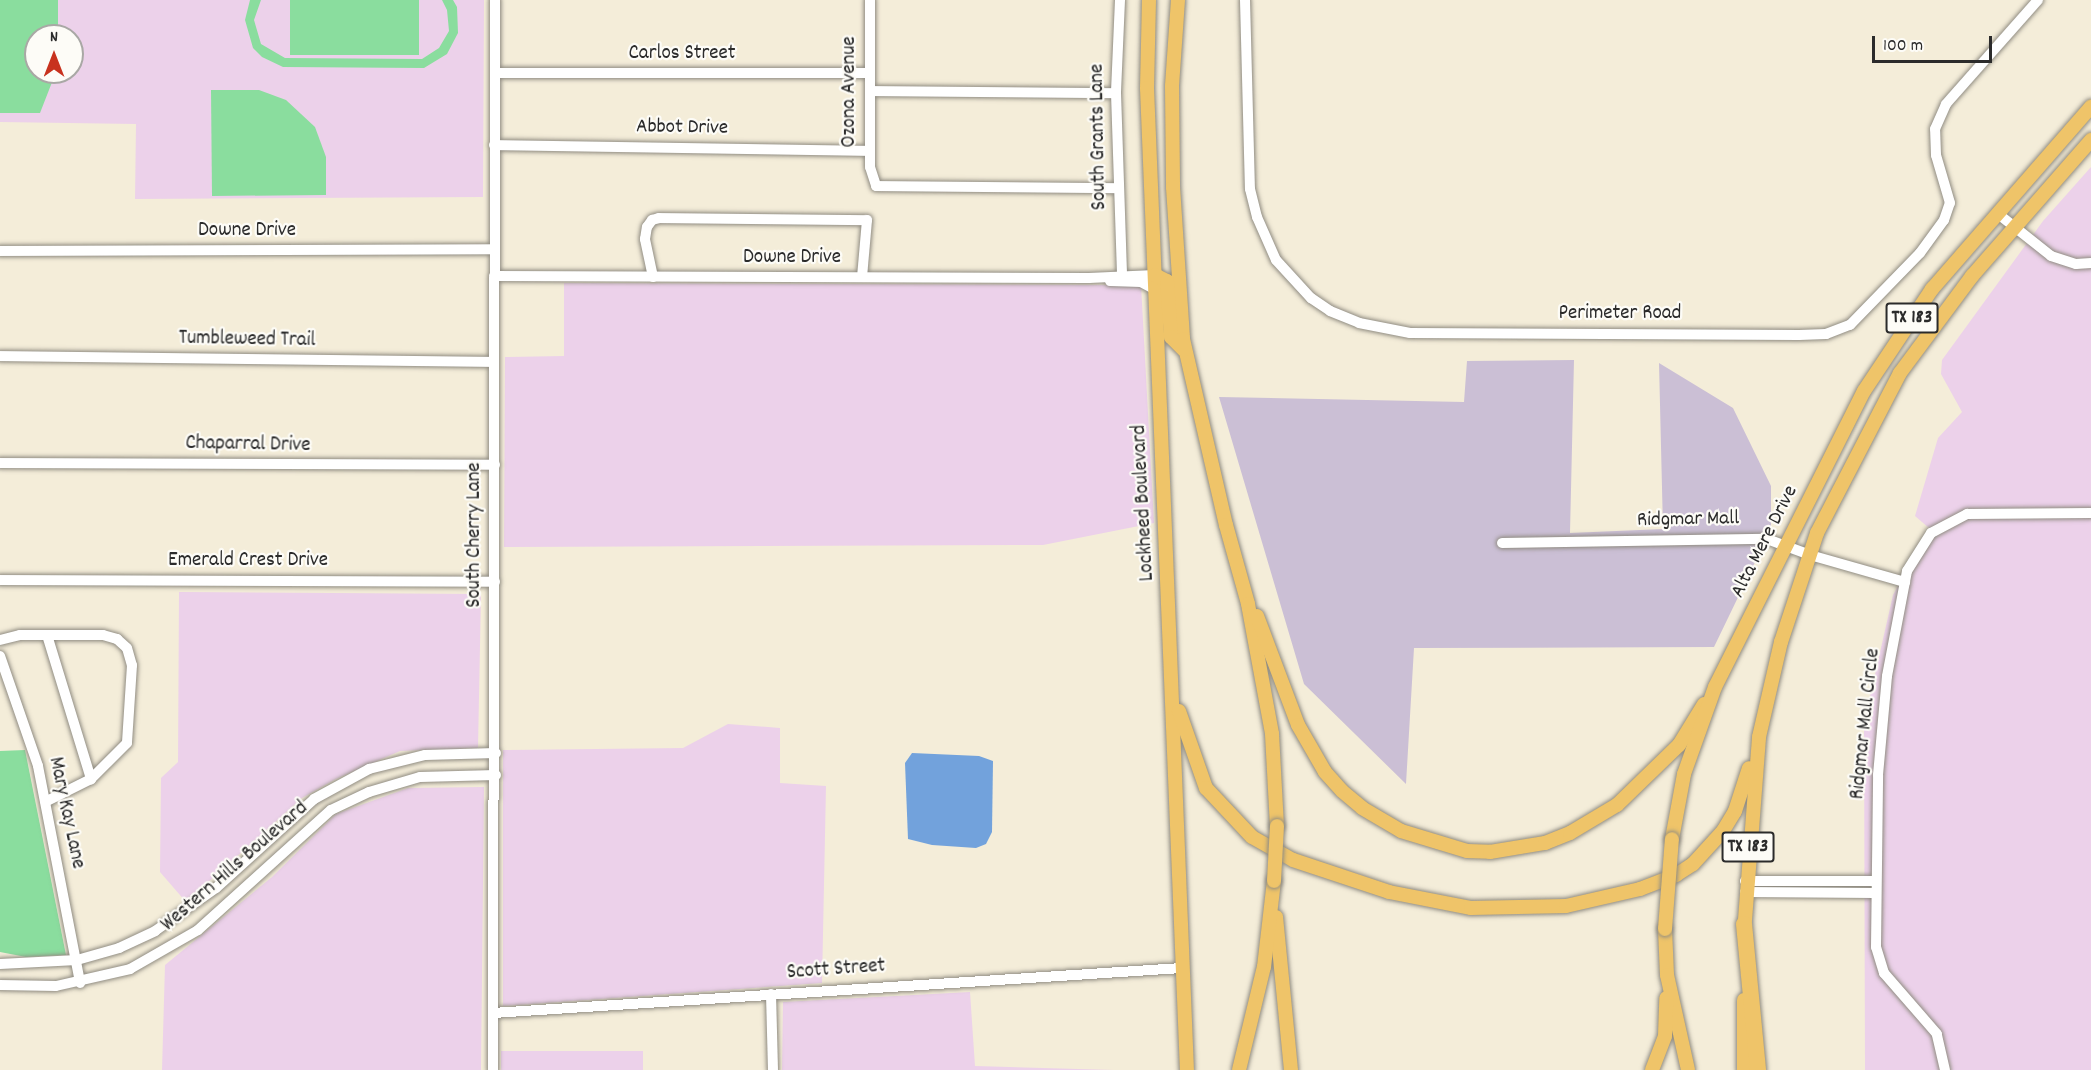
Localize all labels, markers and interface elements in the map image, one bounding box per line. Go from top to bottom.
north arrow [24,24,84,84]
scale bar [1875,24,1995,62]
text: N [50,26,58,49]
text: 100 m [1883,34,1923,59]
street label: Ozona Avenue [837,36,863,148]
street label: Carlos Street [628,41,736,67]
street label: South Grants Lane [1085,64,1113,210]
street label: Abbot Drive [636,115,728,141]
street label: Downe Drive [198,218,296,244]
street label: Downe Drive [743,245,841,271]
street label: Perimeter Road [1559,301,1681,327]
road number: TX 183 [1885,301,1939,335]
street label: Tumbleweed Trail [178,326,316,354]
street label: Lockheed Boulevard [1127,424,1161,582]
street label: Chaparral Drive [185,431,311,459]
street label: South Cherry Lane [462,462,488,608]
street label: Alta Mere Drive [1726,482,1804,602]
street label: Ridgmar Mall [1637,507,1739,533]
street label: Emerald Crest Drive [168,548,328,574]
street label: Ridgmar Mall Circle [1846,647,1886,801]
street label: Mary Kay Lane [42,755,90,871]
street label: Western Hills Boulevard [156,796,314,938]
road number: TX 183 [1721,830,1775,864]
street label: Scott Street [786,954,886,986]

